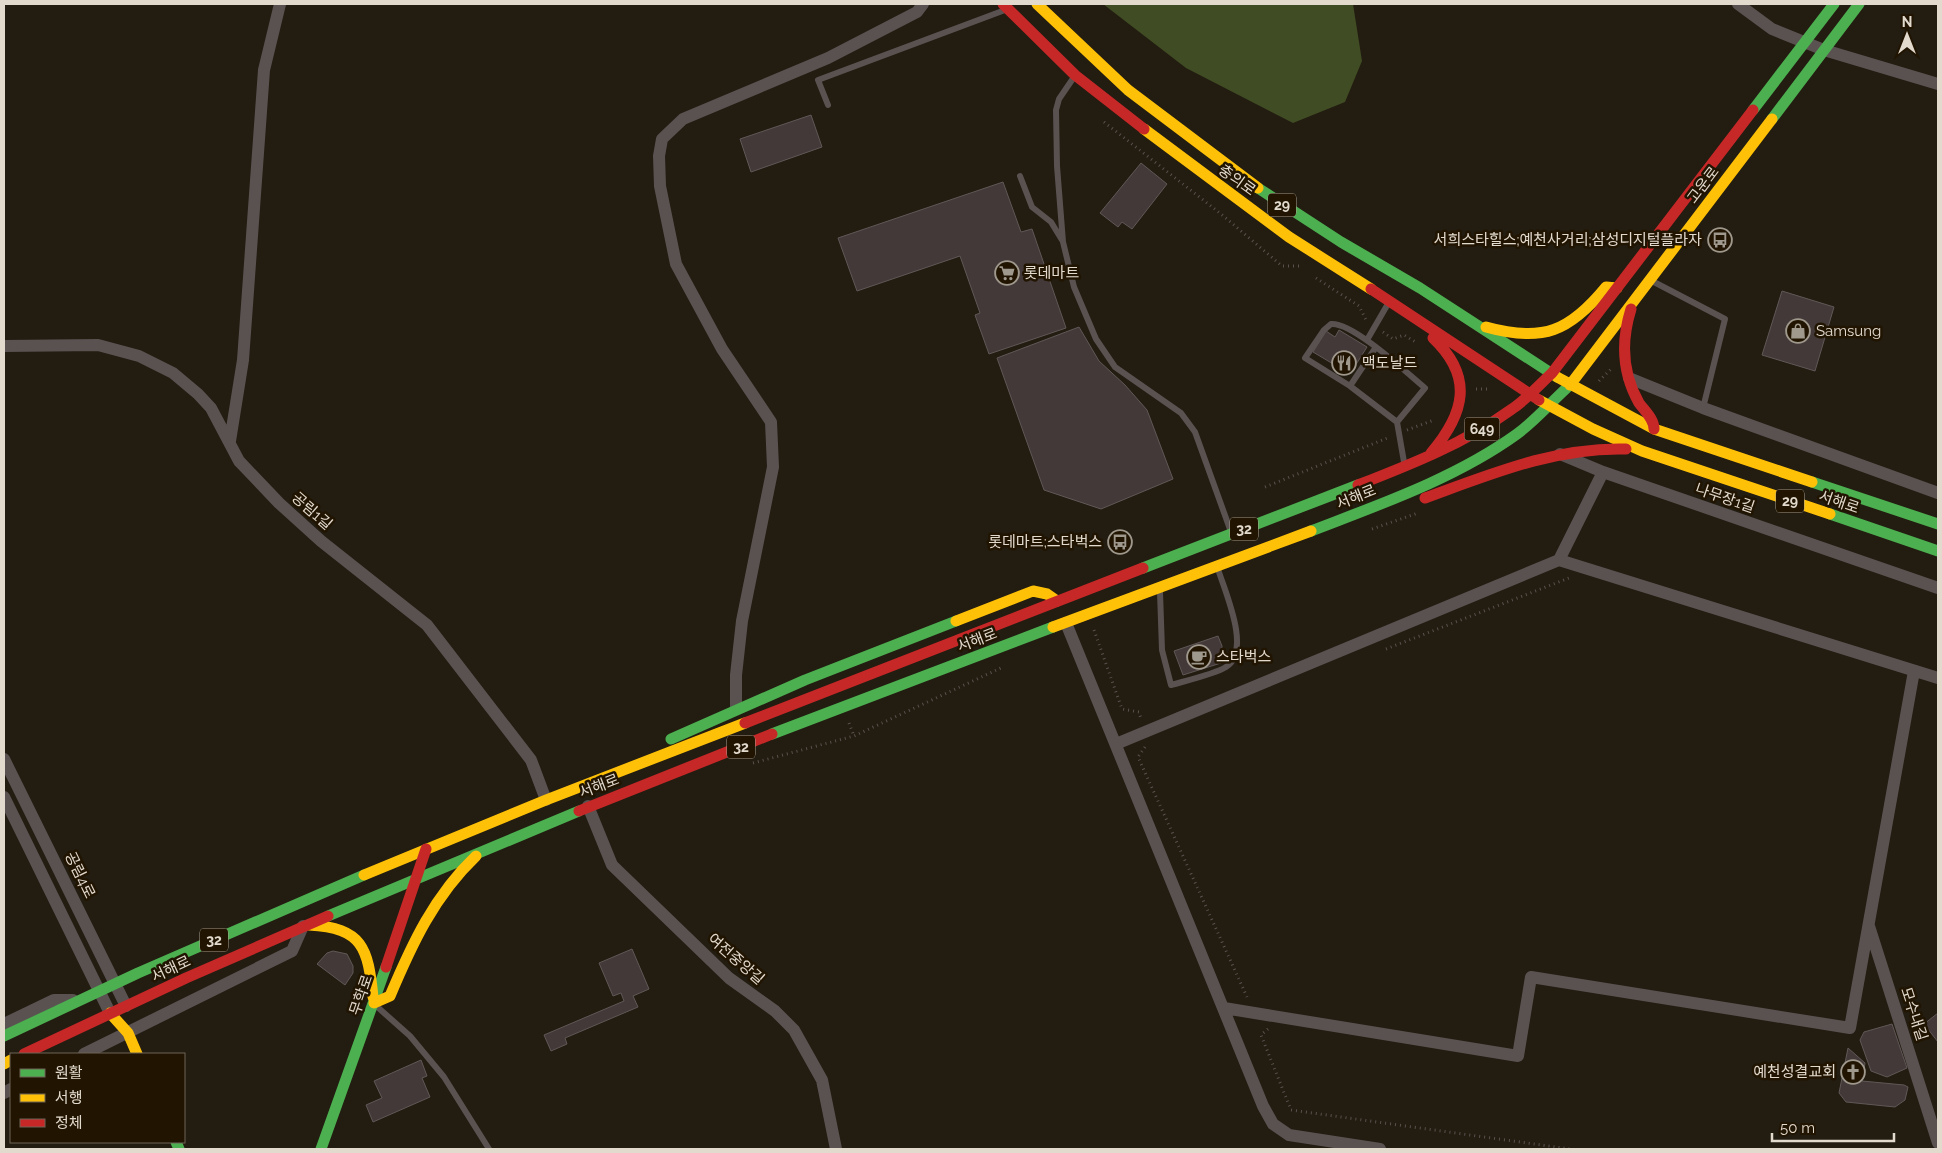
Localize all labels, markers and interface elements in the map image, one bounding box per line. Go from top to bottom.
north arrow [1882,10,1932,60]
text: N [1902,14,1912,30]
street label: 충의로 [1215,161,1259,199]
street label: 고운로 [1683,163,1723,207]
road number: 29 [1268,194,1296,216]
bus stop icon: 서희스타힐스;예천사거리;삼성디지털플라자 [1707,227,1733,253]
place label: 서희스타힐스;예천사거리;삼성디지털플라자 [1434,231,1702,249]
supermarket icon: 롯데마트 [994,260,1020,286]
place label: 롯데마트 [1024,264,1079,282]
shop icon: Samsung [1785,318,1811,344]
place label: Samsung [1816,322,1881,340]
restaurant icon: 맥도날드 [1331,350,1357,376]
place label: 맥도날드 [1362,354,1417,372]
road number: 649 [1464,418,1500,440]
street label: 나무장1길 [1693,479,1757,517]
street label: 서해로 [1333,481,1379,513]
street label: 서해로 [1816,487,1862,517]
street label: 공림1길 [288,489,336,533]
road number: 29 [1776,490,1804,512]
road number: 32 [1230,518,1258,540]
bus stop icon: 롯데마트;스타벅스 [1107,529,1133,555]
place label: 롯데마트;스타벅스 [989,533,1102,551]
street label: 서해로 [954,624,1000,656]
cafe icon: 스타벅스 [1186,644,1212,670]
place label: 스타벅스 [1216,648,1271,666]
road number: 32 [727,736,755,759]
street label: 서해로 [576,770,622,802]
street label: 공림4로 [61,849,99,901]
road number: 32 [200,928,228,952]
street label: 여전중앙길 [704,930,768,988]
street label: 서해로 [148,952,194,986]
street label: 무학로 [346,972,376,1018]
street label: 모수내길 [1897,985,1931,1043]
legend [10,1053,185,1143]
church icon: 예천성결교회 [1840,1059,1866,1085]
place label: 예천성결교회 [1753,1063,1836,1081]
text: 원활 [55,1064,83,1082]
text: 서행 [55,1089,83,1107]
scale bar [1772,1110,1894,1142]
text: 정체 [55,1114,83,1132]
text: 50 m [1780,1119,1815,1137]

